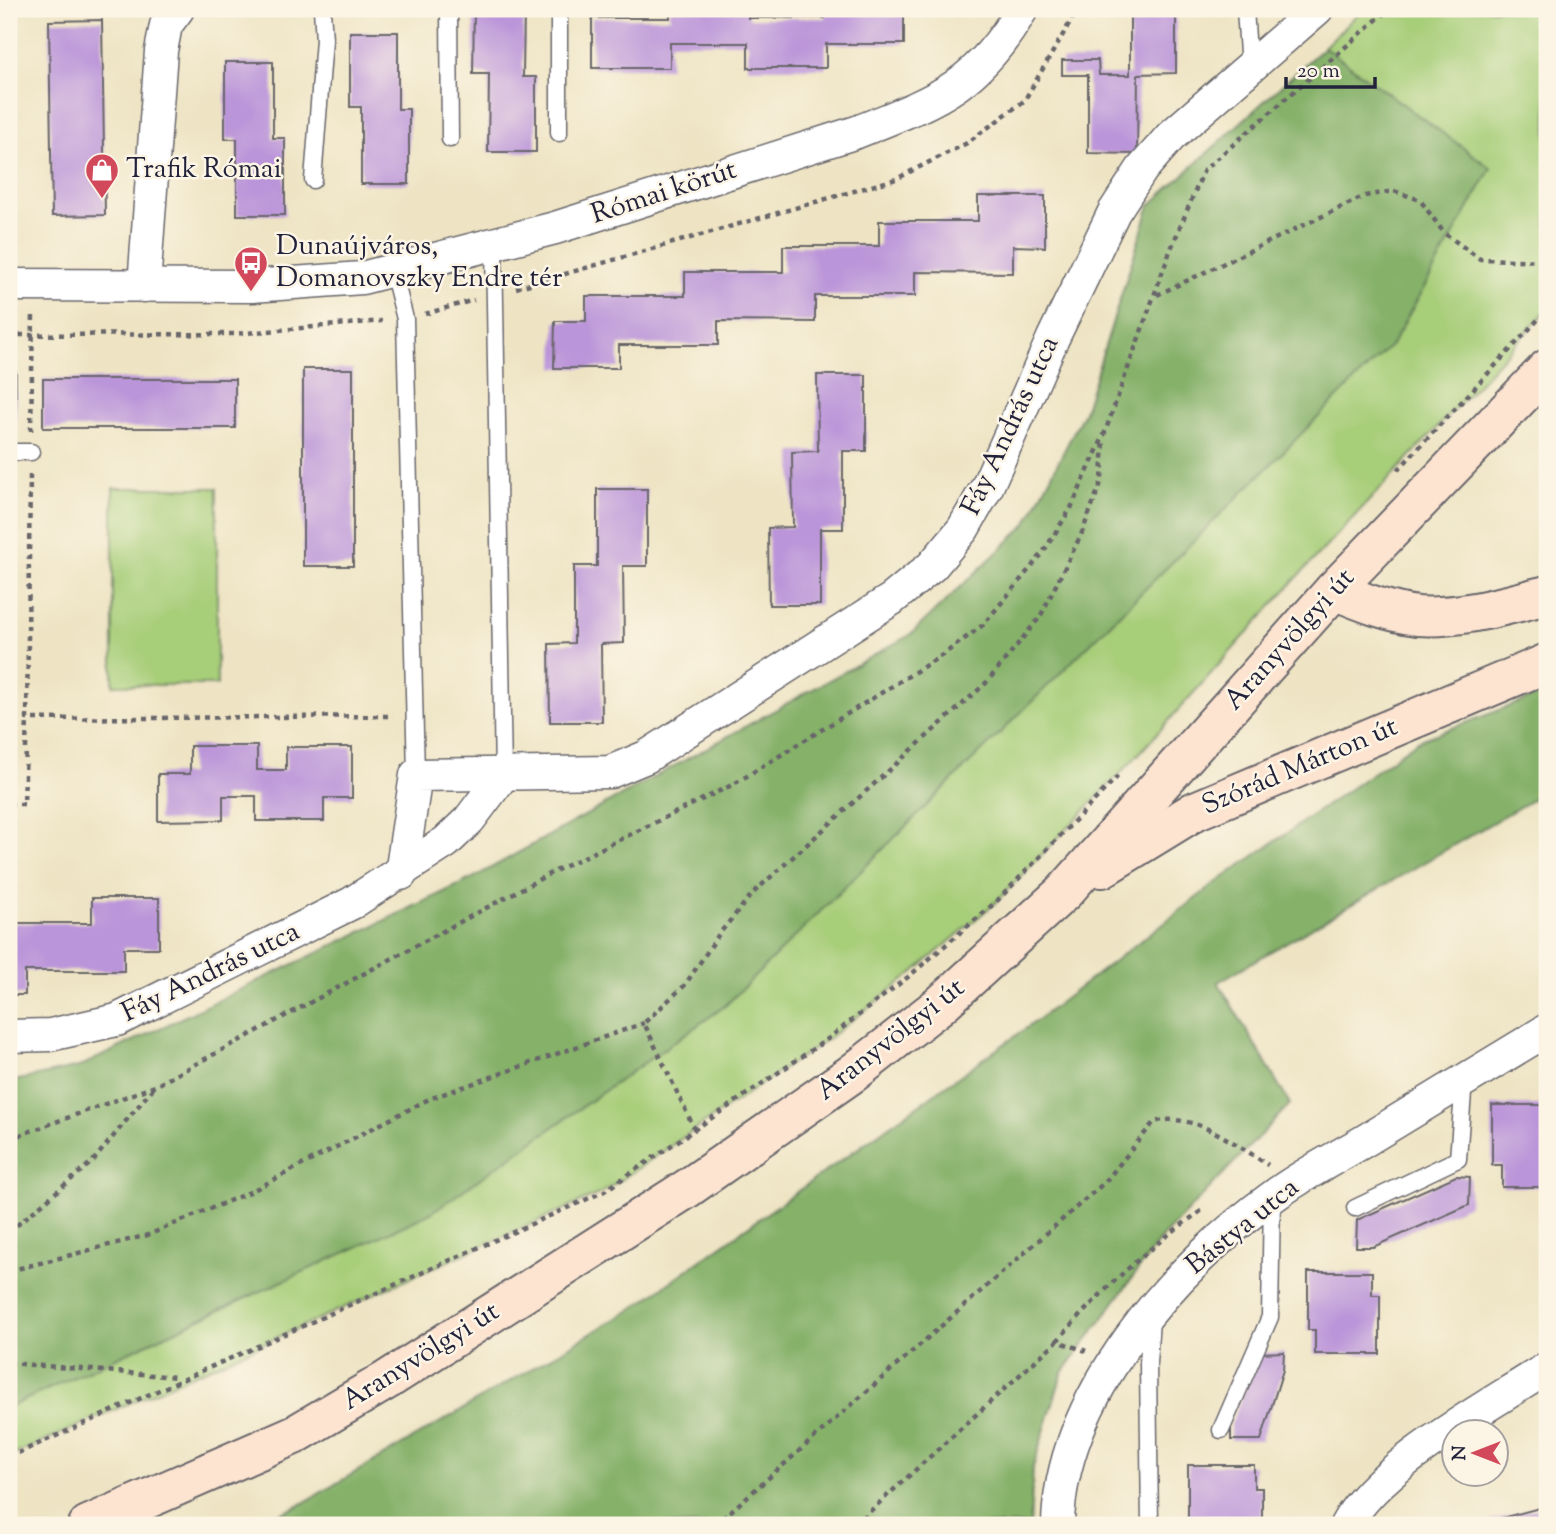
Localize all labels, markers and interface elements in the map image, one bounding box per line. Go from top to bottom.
scale bar [1286,46,1376,90]
text: 20 m [1297,57,1340,87]
place label: Trafik Római [126,150,282,190]
shop icon: Trafik Római [83,151,121,200]
street label: Római körút [586,151,742,235]
place label: Dunaújváros, Domanovszky Endre tér [276,227,563,299]
bus stop icon: Dunaújváros, Domanovszky Endre tér [232,244,270,293]
street label: Fáy András utca [952,330,1070,522]
street label: Aranyvölgyi út [1215,560,1365,720]
street label: Szórád Márton út [1196,708,1405,826]
street label: Fáy András utca [115,913,307,1033]
street label: Aranyvölgyi út [808,969,974,1111]
street label: Bástya utca [1178,1169,1308,1285]
street label: Aranyvölgyi út [334,1292,508,1421]
north arrow [1440,1418,1510,1488]
text: N [1447,1445,1474,1461]

